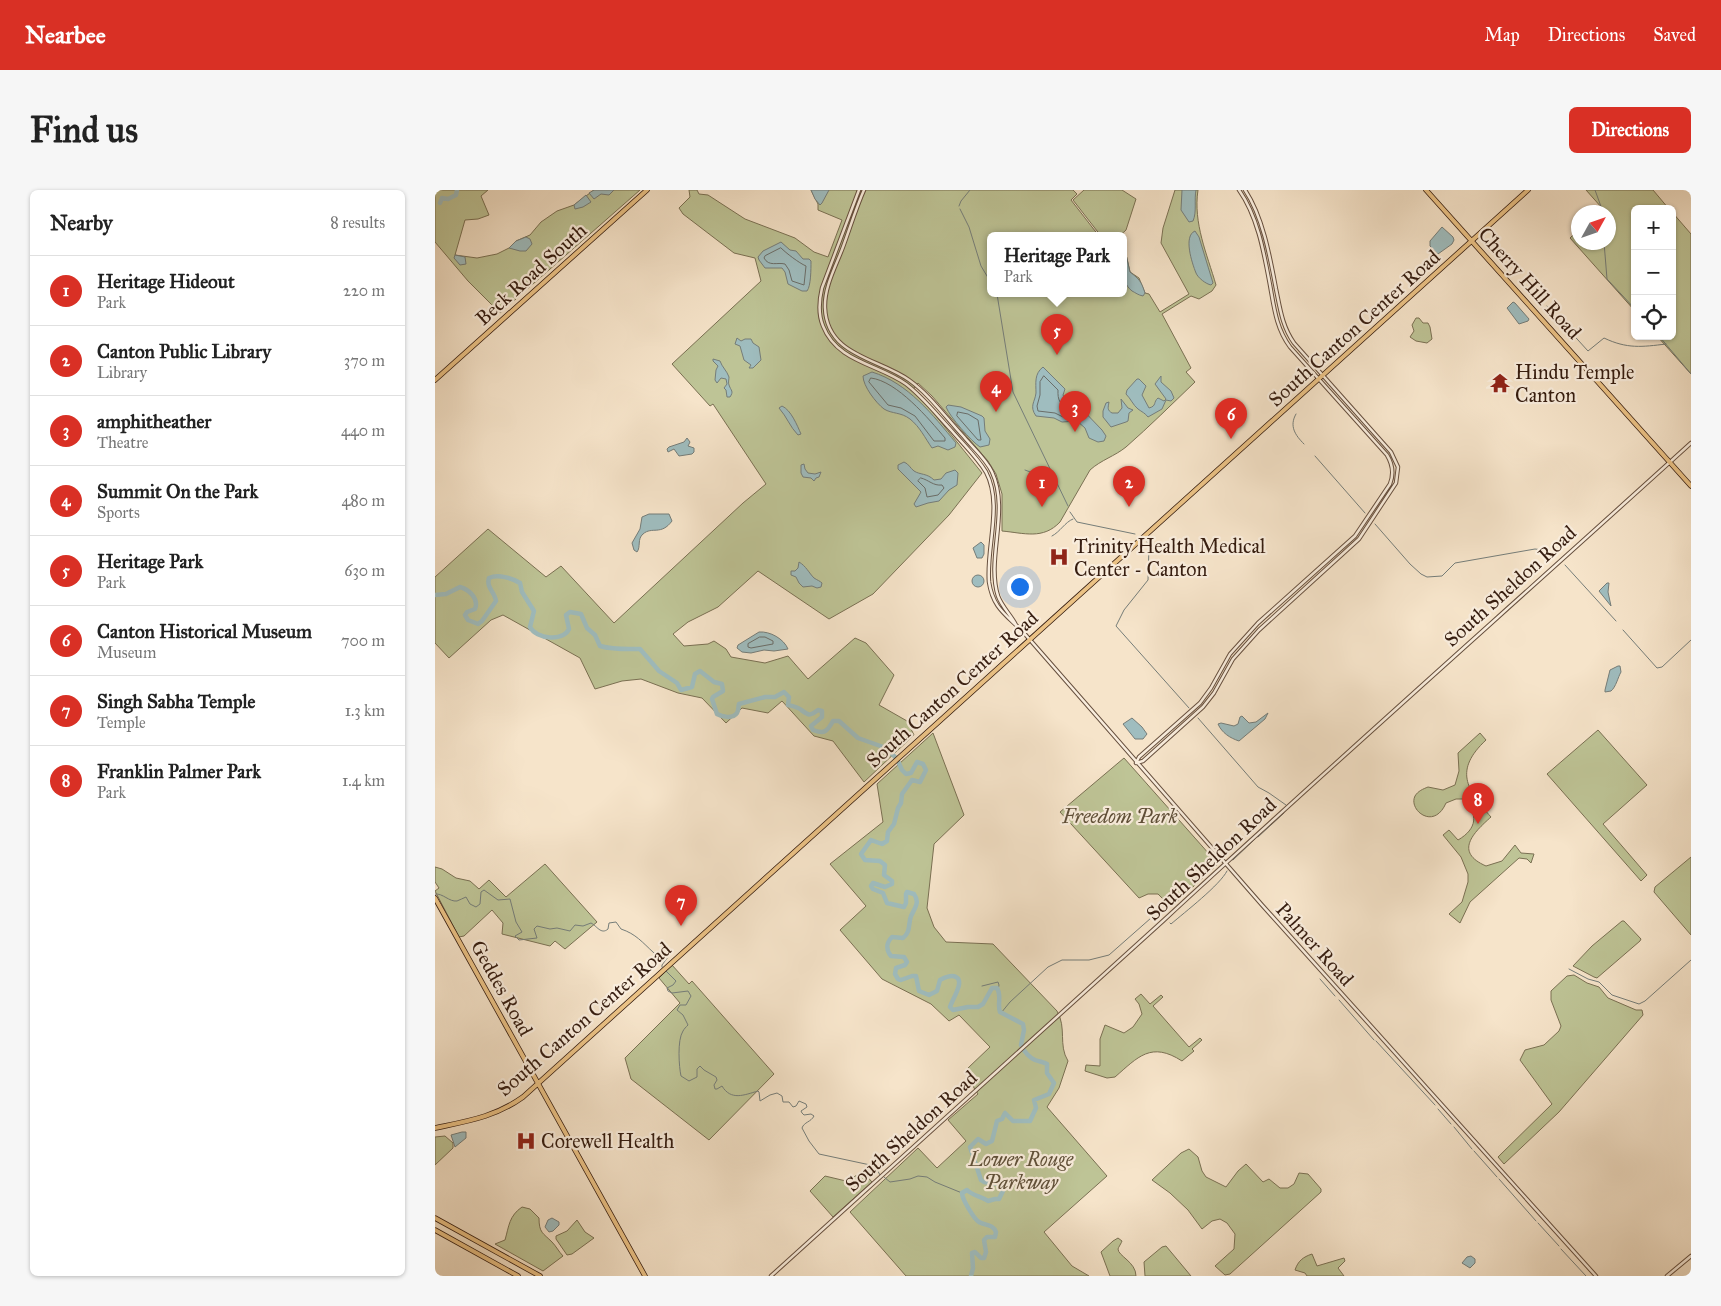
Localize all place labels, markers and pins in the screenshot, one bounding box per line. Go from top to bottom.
pin: 5 [1041,314,1073,355]
place label: Hindu Temple Canton [1515,360,1634,407]
pin: 4 [980,371,1012,412]
temple icon: Hindu Temple Canton [1489,372,1511,394]
pin: 3 [1059,391,1091,432]
pin: 6 [1215,398,1247,439]
pin: 1 [1026,466,1058,507]
pin: 2 [1113,466,1145,507]
place label: Trinity Health Medical Center - Canton [1074,534,1266,581]
hospital icon: Trinity Health Medical Center - Canton [1048,546,1070,568]
pin: 8 [1462,783,1494,824]
pin: 7 [665,885,697,926]
place label: Corewell Health [541,1129,674,1153]
hospital icon: Corewell Health [515,1130,537,1152]

